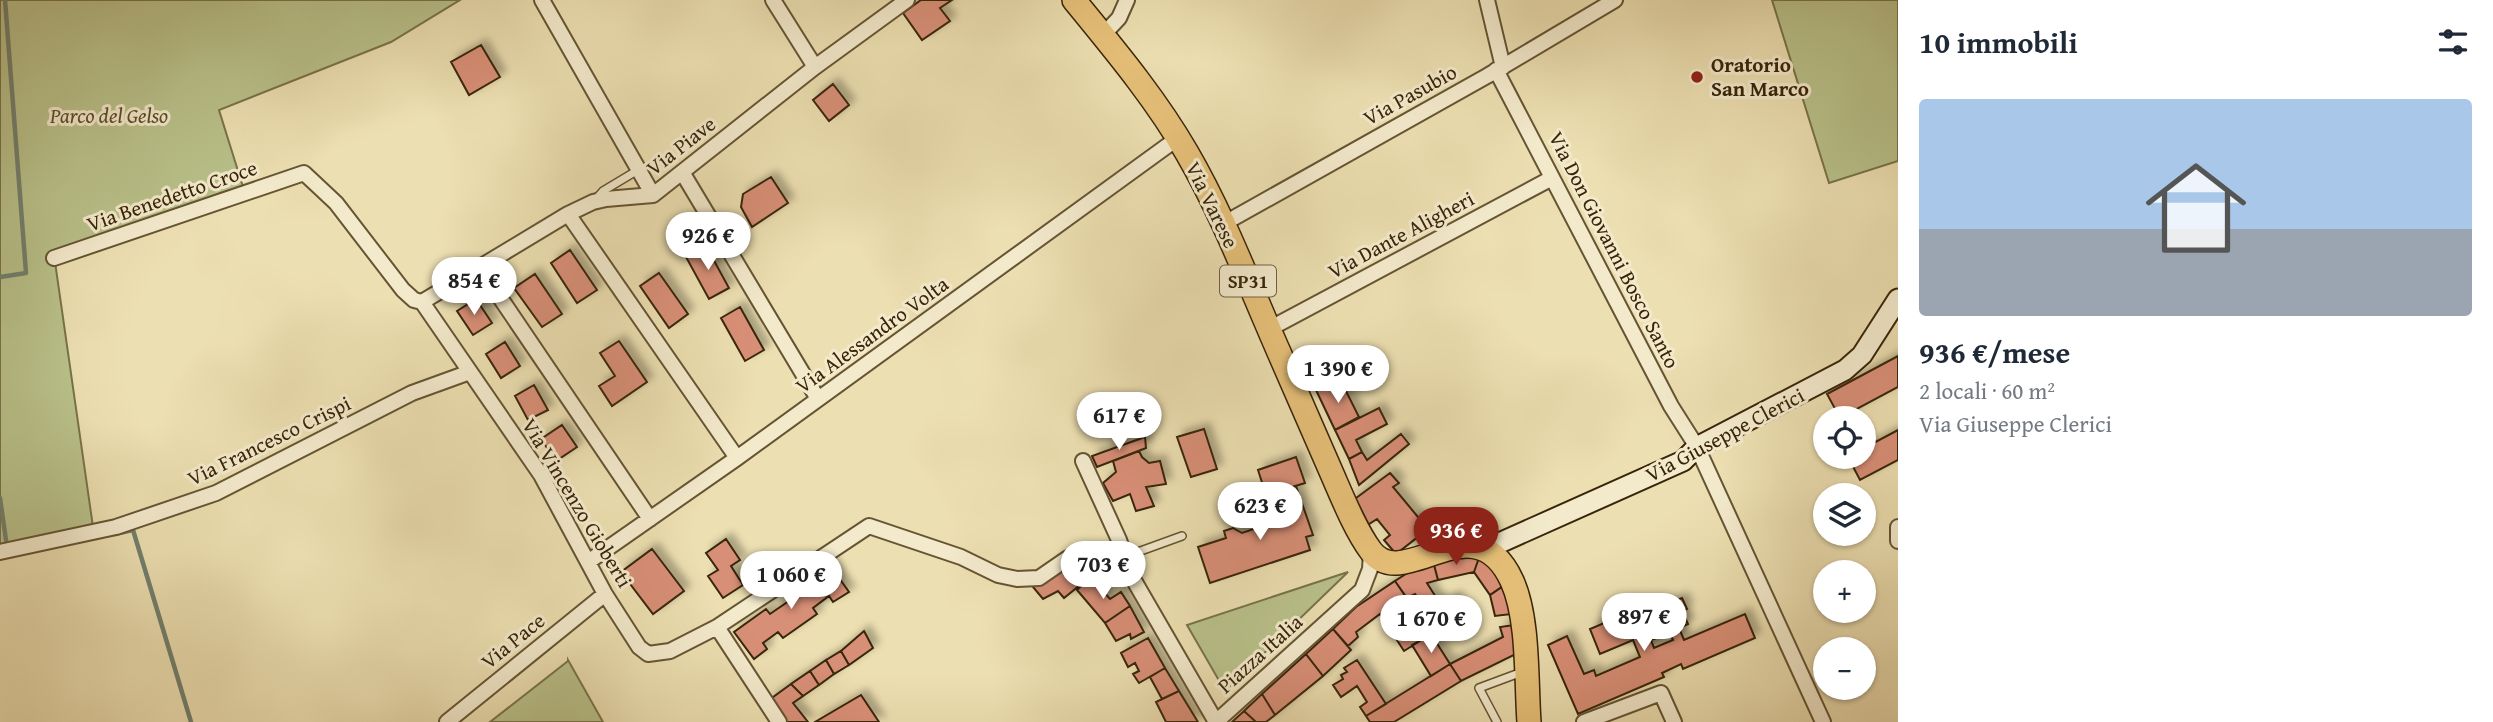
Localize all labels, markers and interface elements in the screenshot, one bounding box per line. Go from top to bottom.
text: 10 immobili [1919,20,2078,64]
icon: filters [2434,23,2472,61]
place label: Oratorio San Marco [1711,49,1809,104]
street label: Via Pasubio [1357,56,1462,133]
marker: Oratorio San Marco [1689,69,1705,85]
park label: Parco del Gelso [49,100,168,131]
street label: Via Piave [639,108,722,183]
street label: Via Don Giovanni Bosco Santo [1541,126,1688,374]
icon: home [2133,145,2259,271]
street label: Via Benedetto Croce [82,152,261,239]
street label: Via Varese [1178,156,1247,254]
street label: Via Dante Aligheri [1322,183,1480,286]
pin: 926 € [659,212,757,272]
text: 926 € [682,218,734,251]
pin: 854 € [425,258,523,317]
text: 854 € [448,263,500,296]
road number: SP31 [1220,266,1276,296]
street label: Via Alessandro Volta [789,268,955,401]
text: 936 €/mese [1919,330,2070,374]
pin: 1 390 € [1273,346,1403,405]
text: 1 390 € [1303,351,1373,384]
text: 2 locali · 60 m² [1919,374,2055,407]
street label: Via Giuseppe Clerici [1640,379,1810,490]
street label: Via Francesco Crispi [182,387,356,494]
pin: 617 € [1070,392,1168,452]
text: 617 € [1093,398,1145,431]
map controls [1813,406,1876,700]
button: locate [1813,406,1876,469]
text: Via Giuseppe Clerici [1919,407,2112,440]
street label: Via Vincenzo Gioberti [514,412,640,593]
pin: 623 € [1211,482,1309,542]
button: layers [1813,483,1876,546]
text: 623 € [1234,488,1286,521]
pin: 936 € [1407,508,1505,567]
text: 936 € [1430,513,1482,546]
pin: 703 € [1054,542,1152,601]
text: 703 € [1077,547,1129,580]
pin: 1 060 € [726,552,856,611]
text: 1 060 € [756,557,826,590]
button: + [1813,560,1876,623]
pin: 897 € [1595,594,1693,653]
pin: 1 670 € [1366,596,1496,655]
text: 897 € [1618,599,1670,632]
text: 1 670 € [1396,601,1466,634]
street label: Via Pace [474,605,552,676]
street label: Piazza Italia [1210,607,1309,700]
button: − [1813,637,1876,700]

